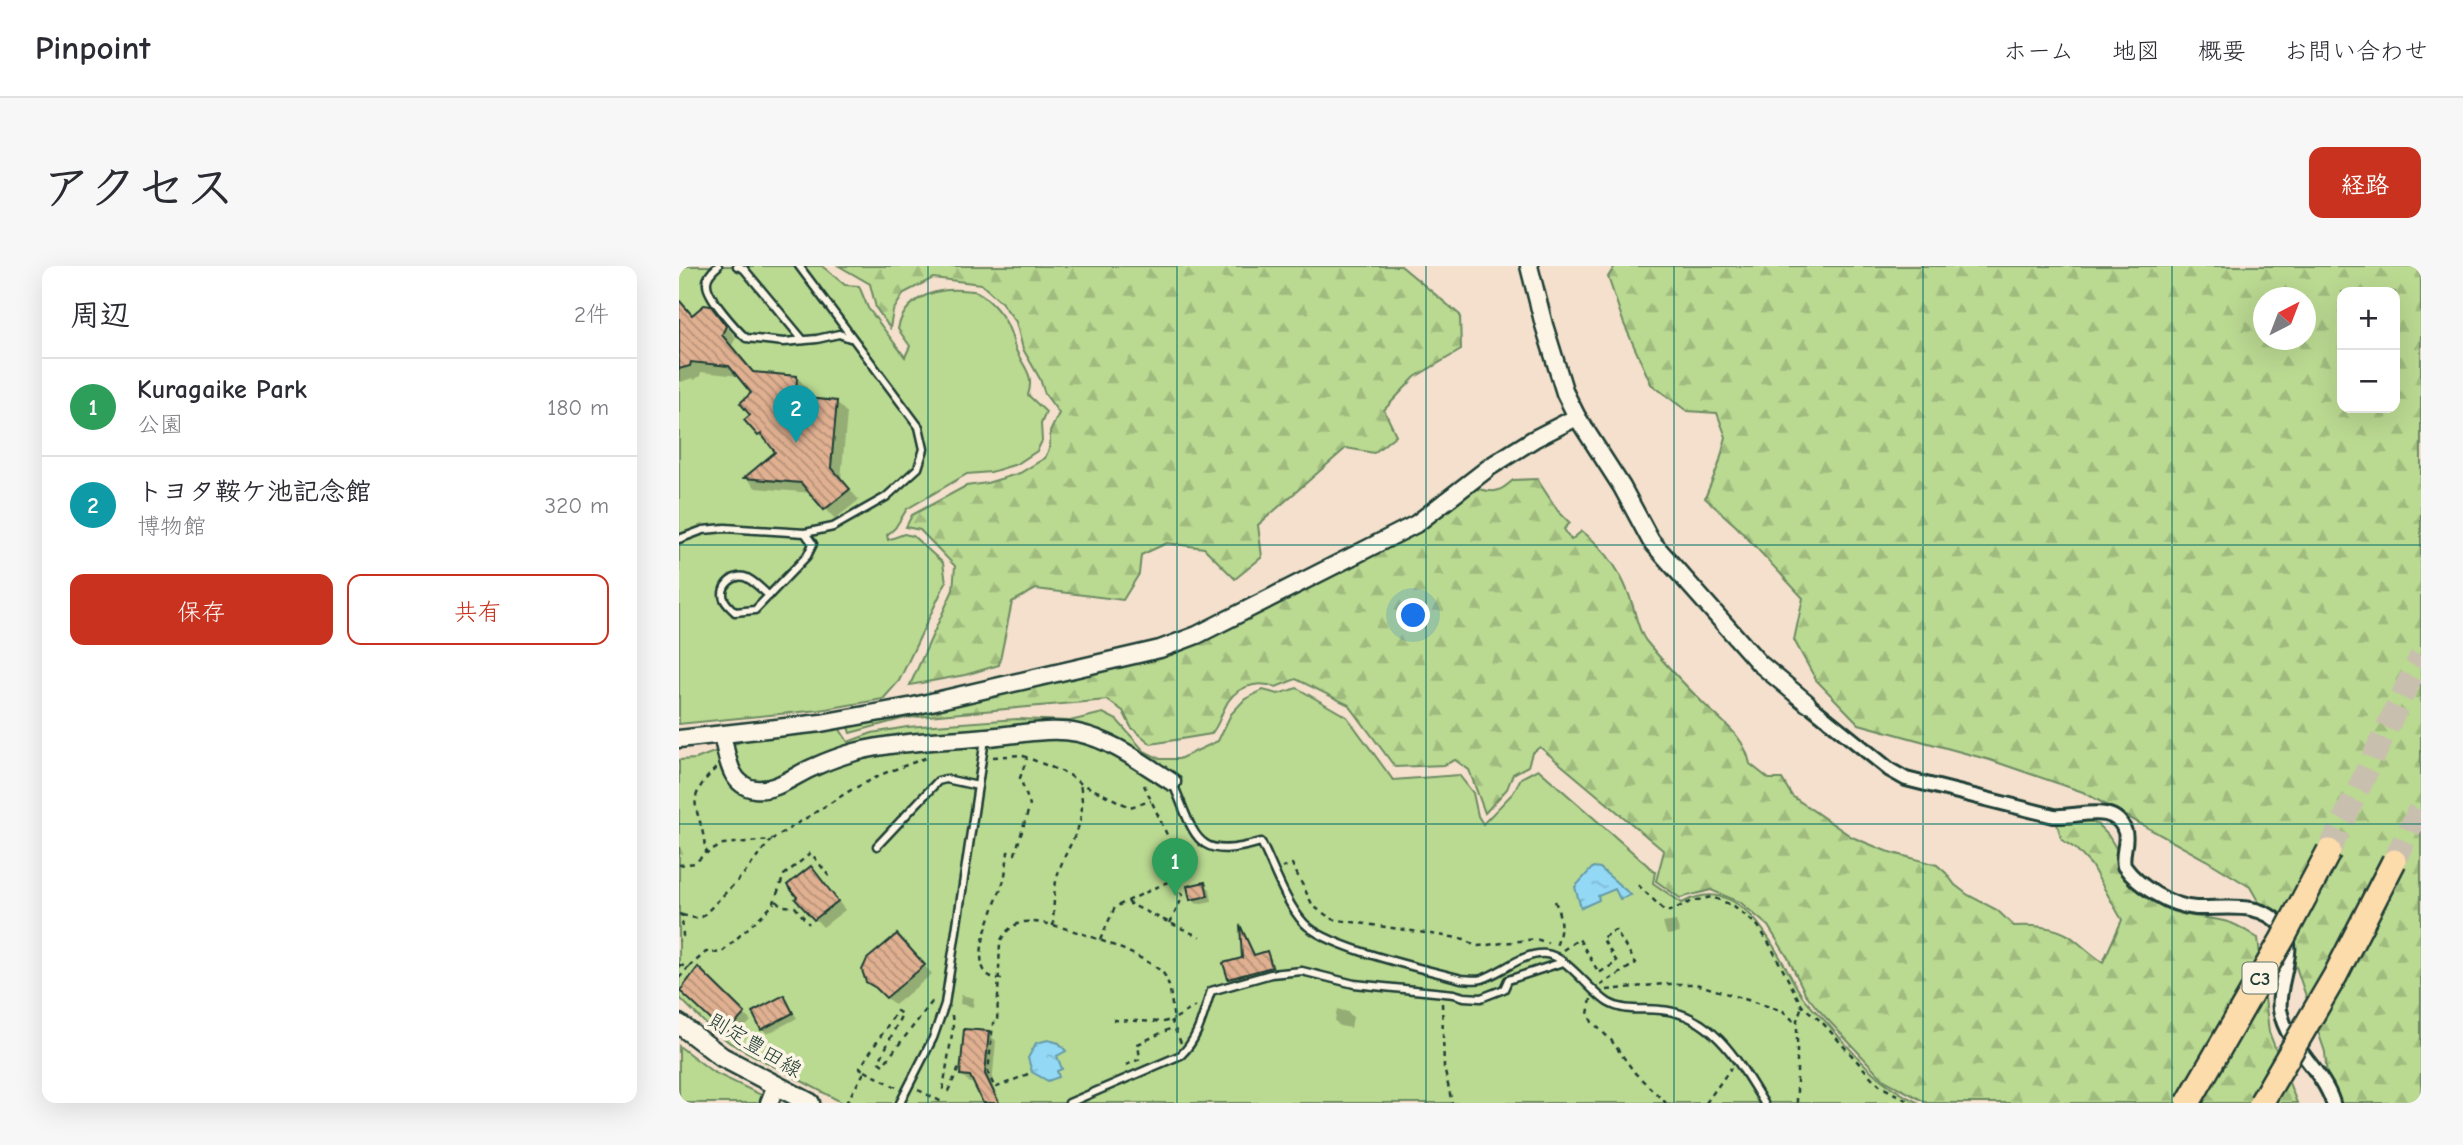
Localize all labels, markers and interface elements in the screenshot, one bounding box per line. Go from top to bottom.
text: Pinpoint [35,29,150,67]
text: ホーム [2003,37,2074,65]
text: 地図 [2112,37,2160,65]
text: 概要 [2198,37,2246,65]
text: お問い合わせ [2284,37,2428,65]
button: 経路 [2309,147,2421,218]
text: アクセス [42,160,235,216]
north arrow [2253,287,2316,350]
map controls [2337,287,2400,413]
button: + [2337,287,2400,350]
text: 周辺 [70,298,130,333]
text: 2件 [574,301,609,328]
button: − [2337,350,2400,413]
text: Kuragaike Park [137,375,307,405]
pin: 2 [773,385,819,443]
text: 1 [88,394,98,421]
text: 180 m [547,394,609,421]
text: 公園 [137,411,183,438]
text: トヨタ鞍ケ池記念館 [137,477,371,507]
text: 2 [87,492,99,519]
text: 320 m [545,492,609,519]
text: 博物館 [137,513,206,540]
button: 保存 [70,574,333,645]
button: 共有 [347,574,609,645]
your location [1396,598,1430,632]
pin: 1 [1152,838,1198,896]
road number: C3 [2243,962,2277,993]
street label: 則定豊田線 [704,1008,806,1082]

